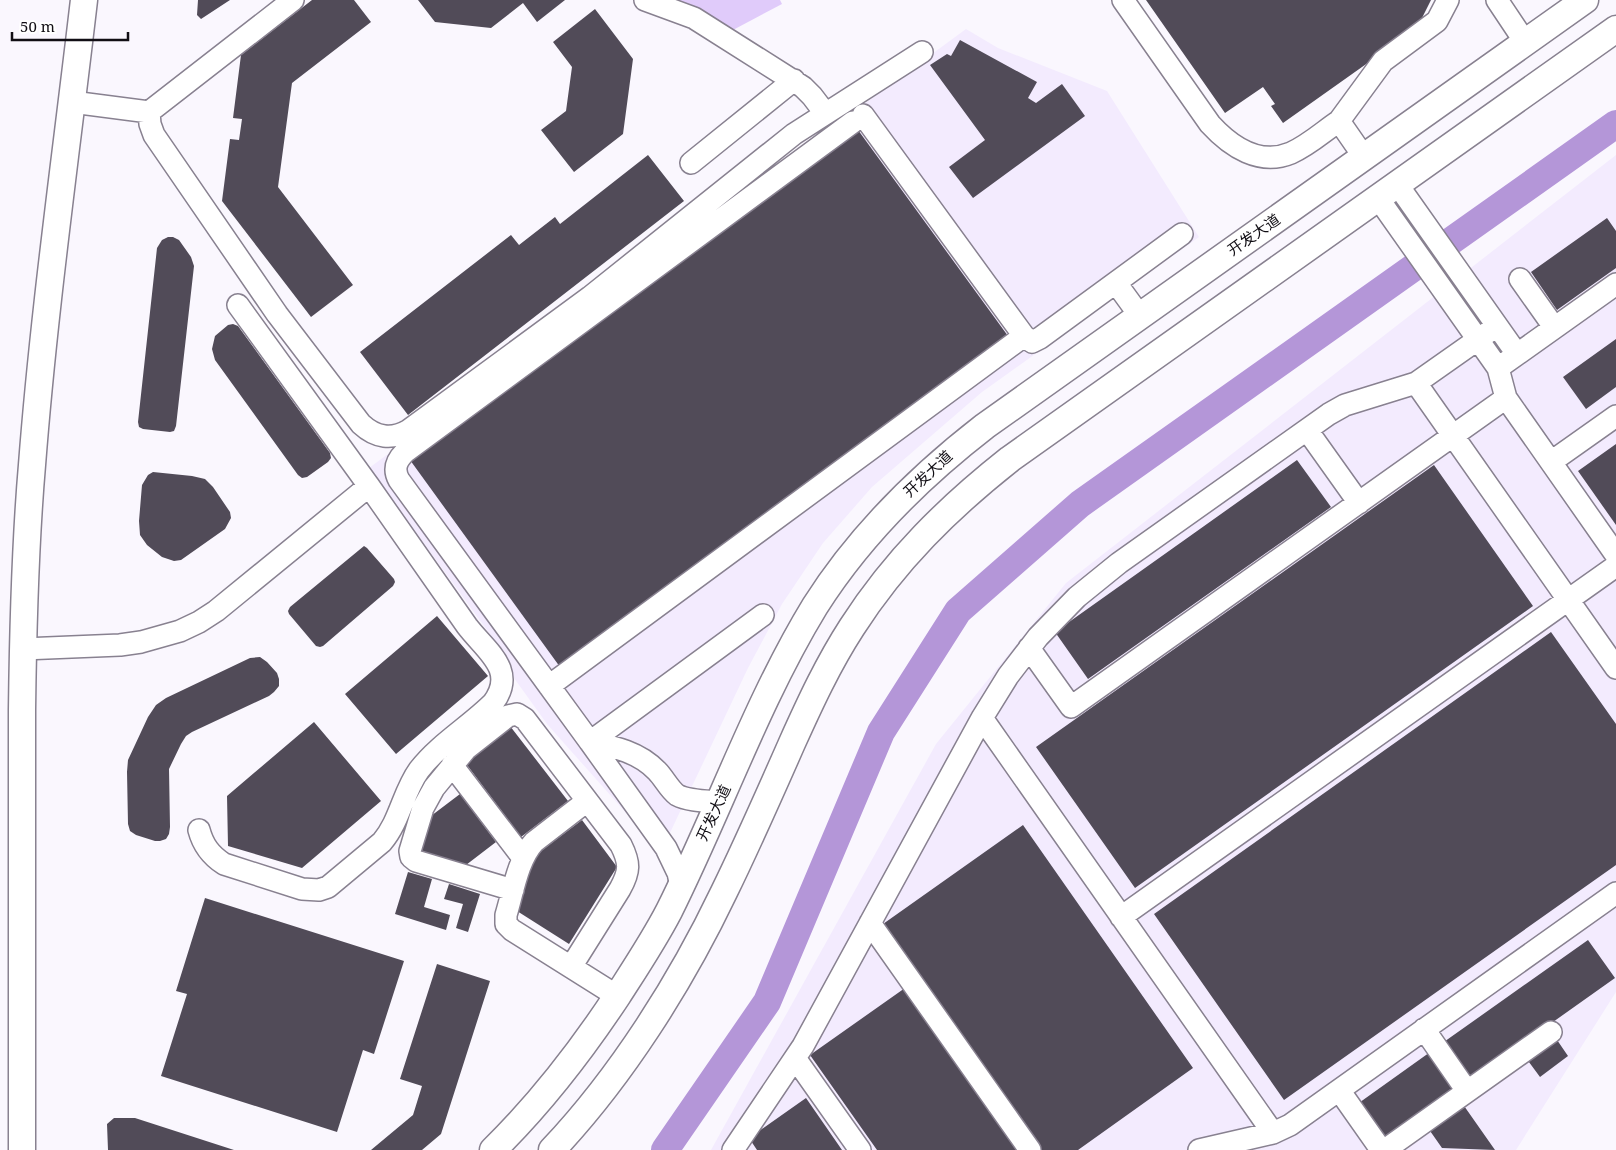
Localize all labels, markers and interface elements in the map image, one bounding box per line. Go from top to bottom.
scale bar [12,10,129,42]
text: 50 m [20,16,55,36]
street label: 开发大道 [1223,209,1284,260]
street label: 开发大道 [899,445,956,501]
street label: 开发大道 [691,781,735,844]

